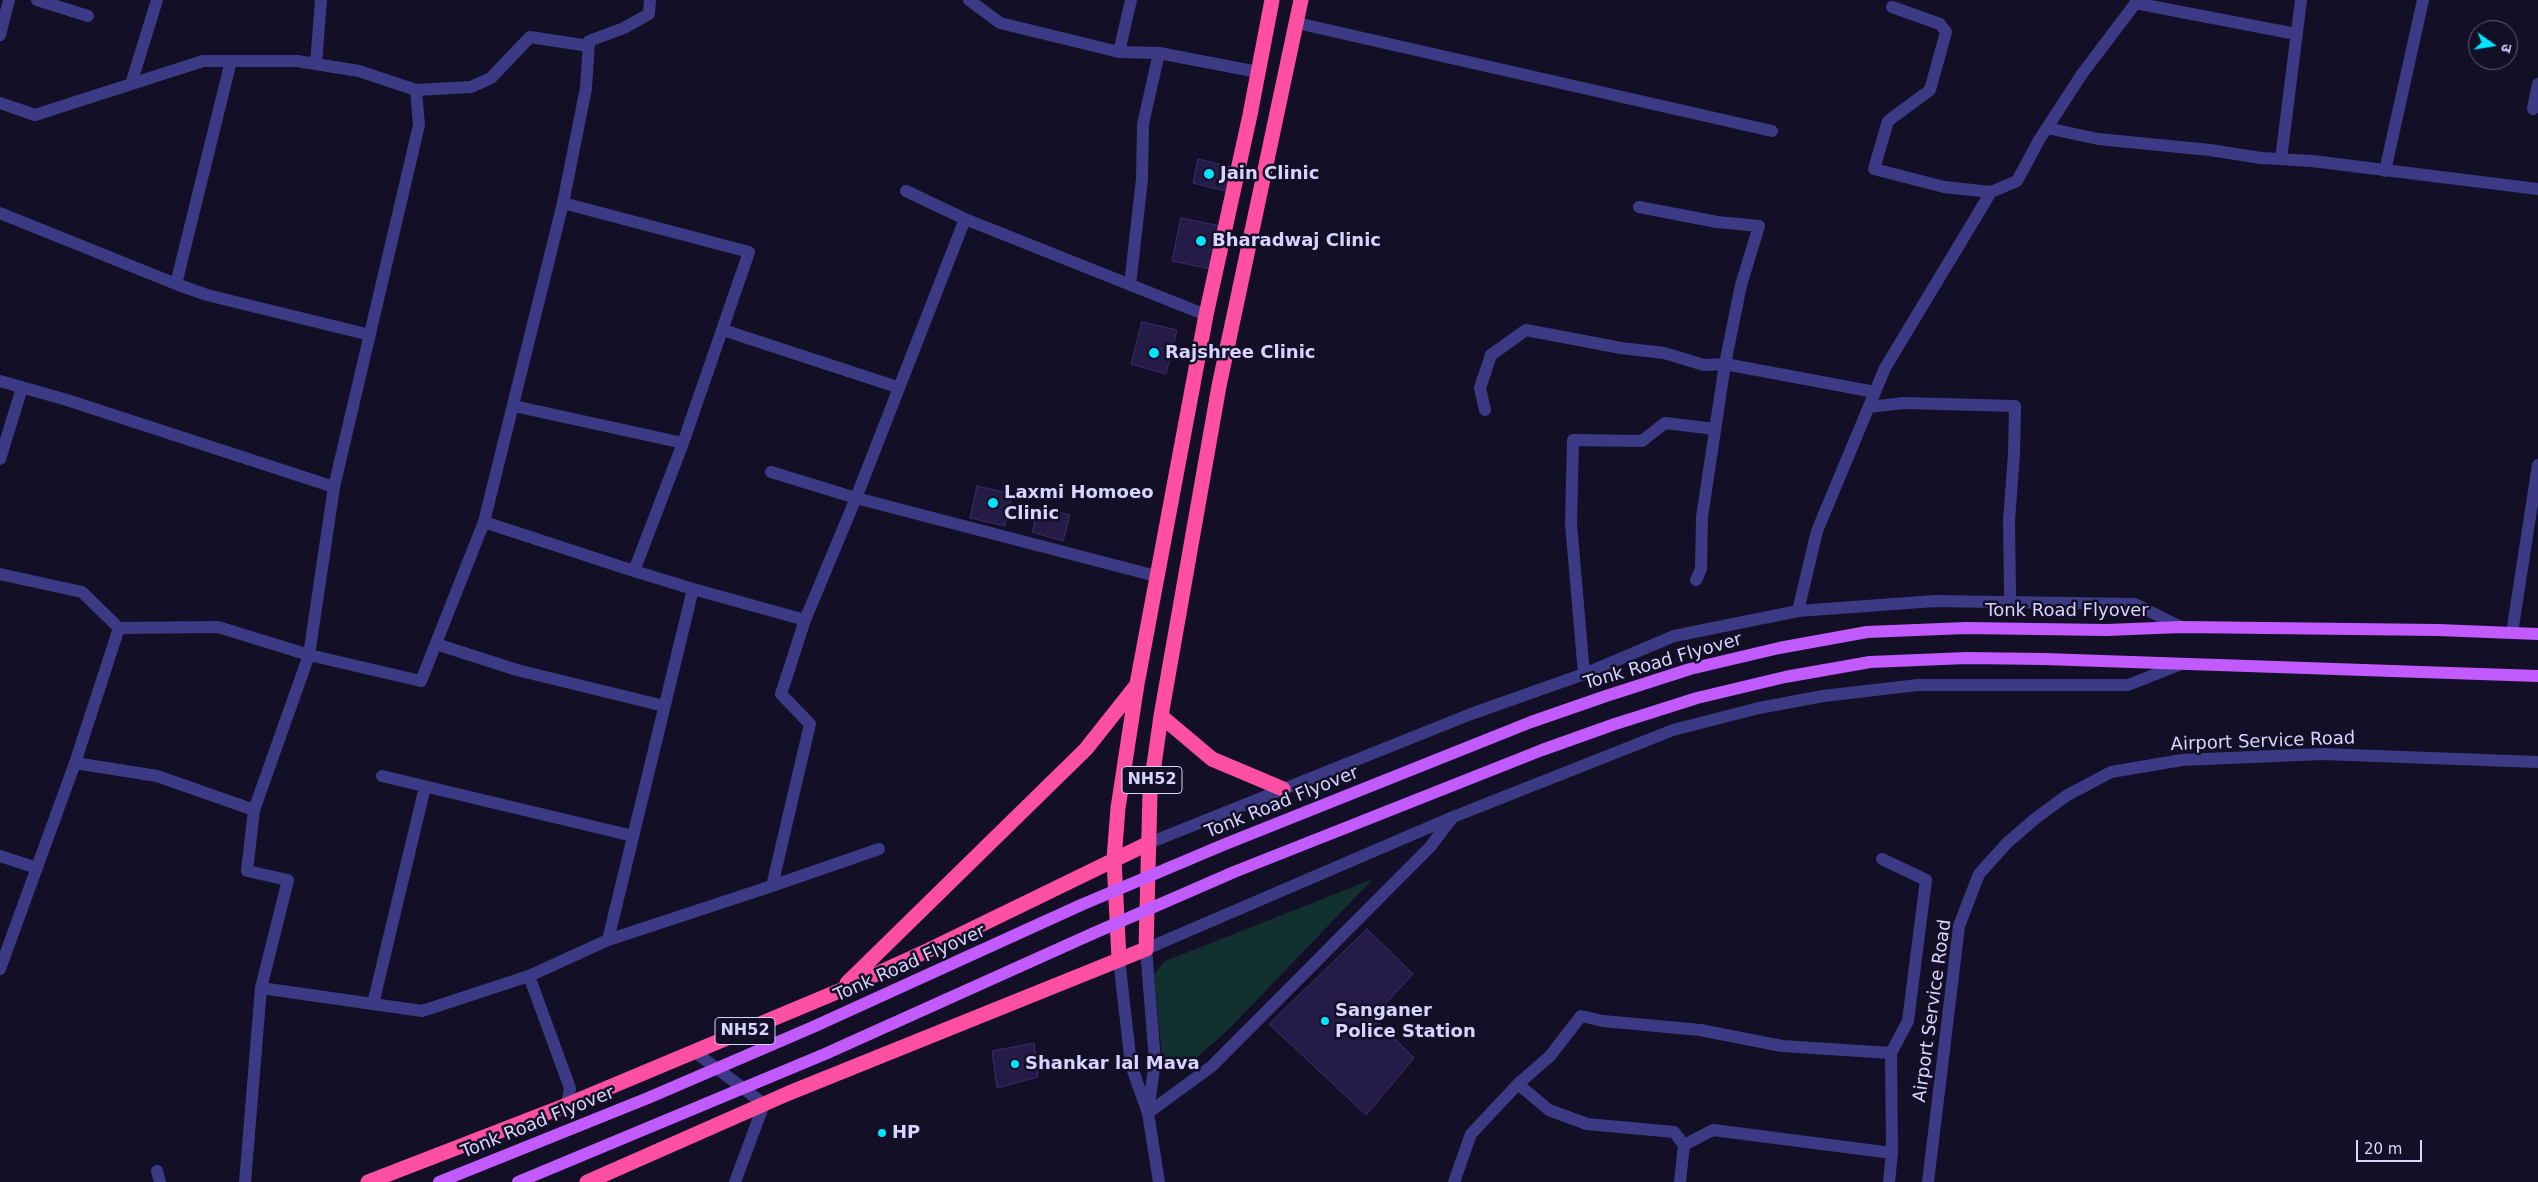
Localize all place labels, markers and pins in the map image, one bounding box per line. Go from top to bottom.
place label: Jain Clinic [1220,163,1319,185]
marker: Jain Clinic [1202,167,1216,181]
place label: Bharadwaj Clinic [1212,230,1381,252]
marker: Bharadwaj Clinic [1194,234,1208,248]
place label: Rajshree Clinic [1165,342,1315,364]
marker: Rajshree Clinic [1147,346,1161,360]
place label: Laxmi Homoeo Clinic [1004,482,1154,524]
marker: Laxmi Homoeo Clinic [986,496,1000,510]
place label: Sanganer Police Station [1335,1000,1476,1042]
marker: Sanganer Police Station [1319,1015,1331,1027]
place label: Shankar lal Mava [1025,1053,1200,1075]
marker: Shankar lal Mava [1009,1058,1021,1070]
place label: HP [892,1122,920,1144]
marker: HP [876,1127,888,1139]

